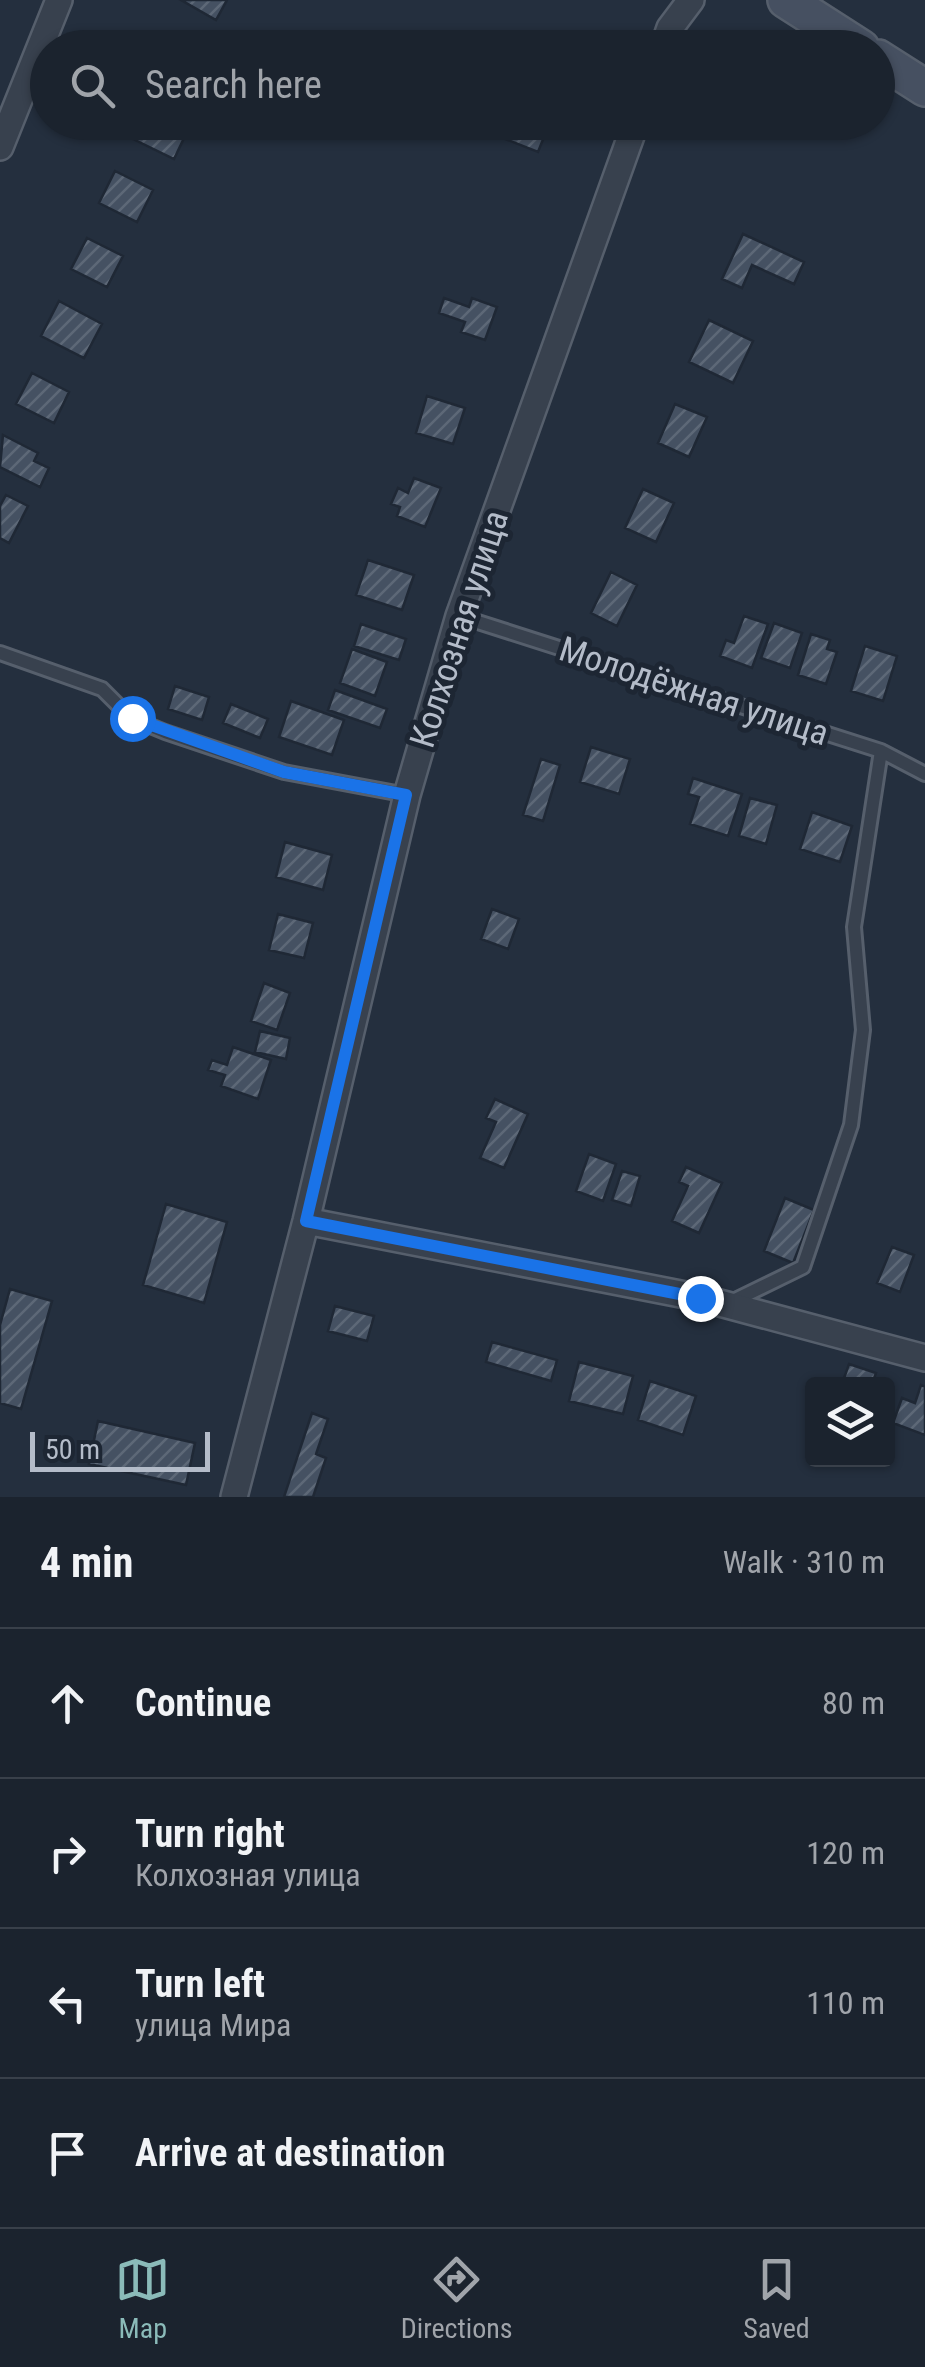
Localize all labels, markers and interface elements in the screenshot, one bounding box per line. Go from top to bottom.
search box [30,30,895,140]
icon: search [65,58,120,113]
text: Search here [145,63,322,107]
street label: Колхозная улица [402,505,517,753]
street label: Молодёжная улица [554,629,834,754]
route start [110,696,156,742]
route end [678,1276,724,1322]
map controls [805,1377,895,1467]
button: layers [805,1377,895,1467]
scale bar [30,1427,210,1472]
text: 50 m [45,1433,100,1466]
text: 4 min [40,1538,133,1587]
text: Walk · 310 m [723,1543,885,1581]
icon: ahead [40,1676,95,1731]
text: Continue [135,1681,271,1725]
text: 80 m [822,1684,885,1722]
text: Turn right [135,1812,285,1856]
icon: right [40,1826,95,1881]
text: 120 m [806,1834,885,1872]
text: Колхозная улица [135,1856,361,1894]
text: Turn left [135,1962,265,2006]
icon: left [40,1976,95,2031]
text: 110 m [806,1984,885,2022]
text: улица Мира [135,2006,291,2044]
icon: arrive [40,2126,95,2181]
text: Arrive at destination [135,2131,445,2175]
tab: Map [115,2252,170,2345]
tab: Directions [401,2252,513,2345]
tab: Saved [743,2252,810,2345]

